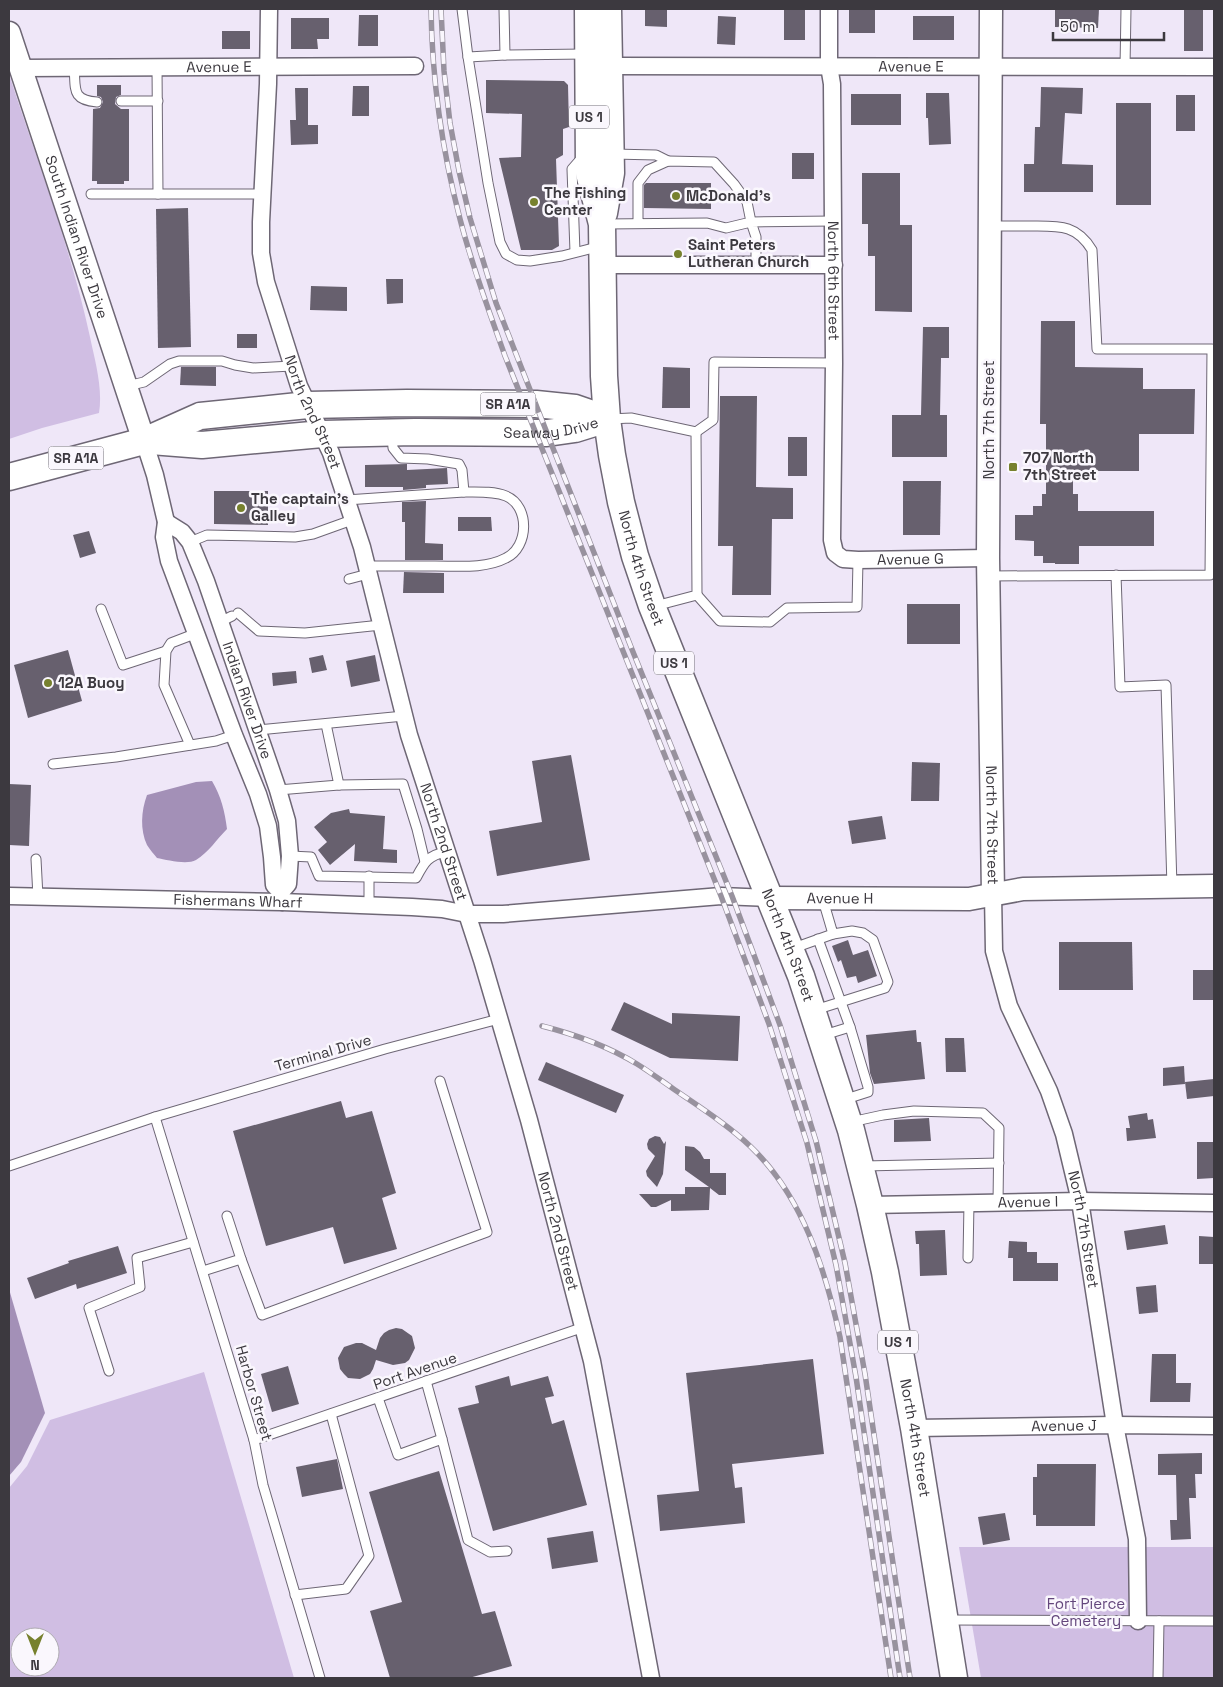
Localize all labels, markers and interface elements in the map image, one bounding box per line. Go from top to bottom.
scale bar [1053,10,1164,42]
text: 50 m [1060,17,1095,36]
street label: Avenue E [878,56,944,76]
street label: Avenue E [186,57,252,76]
road number: US 1 [569,105,609,128]
street label: South Indian River Drive [41,153,113,321]
place label: The Fishing Center [544,183,626,219]
place label: McDonald's [686,186,771,205]
marker: McDonald's [670,190,682,202]
marker: The Fishing Center [528,196,540,208]
street label: North 6th Street [824,221,844,341]
place label: Saint Peters Lutheran Church [688,235,809,271]
marker: Saint Peters Lutheran Church [672,248,684,260]
street label: North 2nd Street [281,352,346,471]
street label: North 7th Street [979,360,998,480]
road number: SR A1A [480,392,536,416]
street label: Seaway Drive [503,412,601,442]
road number: SR A1A [48,446,104,469]
place label: 707 North 7th Street [1023,448,1097,484]
marker: 707 North 7th Street [1007,461,1019,473]
place label: The captain's Galley [251,489,349,525]
marker: The captain's Galley [235,502,247,514]
street label: North 4th Street [615,508,669,628]
street label: Avenue G [877,549,944,569]
street label: Indian River Drive [219,639,277,762]
road number: US 1 [654,651,694,674]
place label: 12A Buoy [58,673,124,692]
marker: 12A Buoy [42,677,54,689]
street label: North 7th Street [982,765,1003,885]
street label: North 2nd Street [416,780,472,903]
street label: North 4th Street [758,886,819,1004]
street label: Avenue H [807,888,873,908]
street label: Fishermans Wharf [173,890,303,912]
street label: Terminal Drive [272,1030,374,1075]
street label: North 2nd Street [534,1169,583,1293]
street label: North 7th Street [1064,1169,1104,1290]
street label: Avenue I [998,1191,1058,1212]
road number: US 1 [878,1330,918,1354]
street label: Harbor Street [232,1343,277,1443]
street label: Port Avenue [371,1347,459,1394]
street label: North 4th Street [896,1377,935,1499]
street label: Avenue J [1031,1415,1097,1435]
park label: Fort Pierce Cemetery [1047,1594,1125,1630]
north arrow [10,1627,60,1677]
text: N [30,1656,40,1674]

